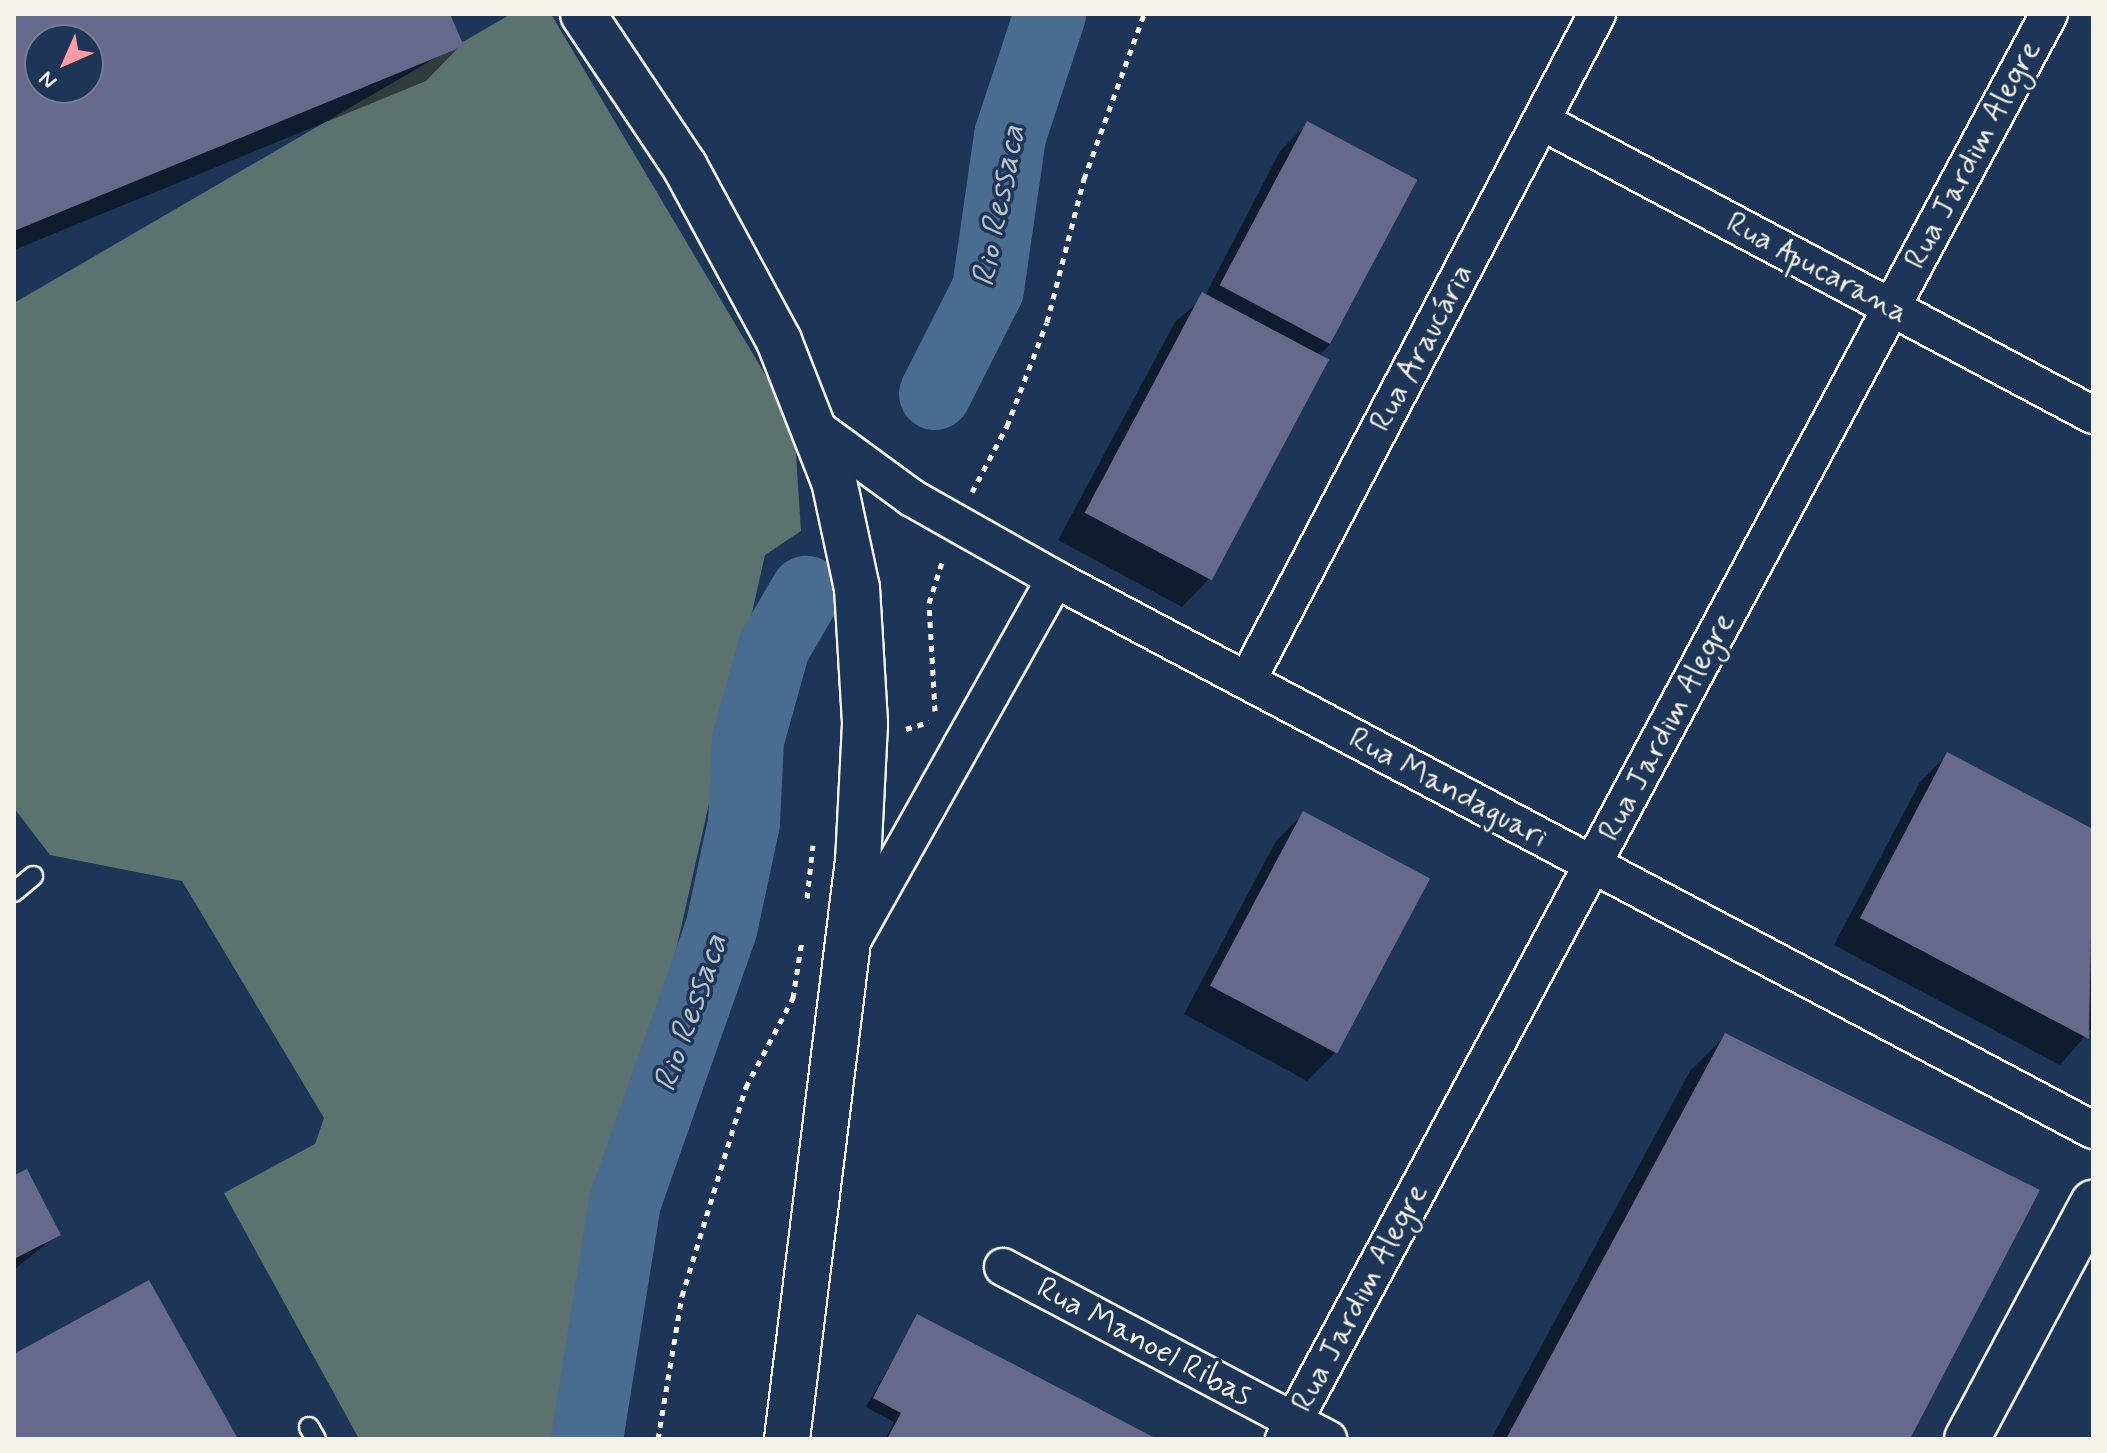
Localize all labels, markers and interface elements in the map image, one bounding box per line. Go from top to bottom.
north arrow [24,24,104,104]
street label: Rua Jardim Alegre [1897,35,2049,275]
text: N [33,64,64,95]
water label: Rio Ressaca [963,121,1035,291]
street label: Rua Apucarana [1719,204,1915,332]
street label: Rua Araucária [1361,255,1483,441]
street label: Rua Jardim Alegre [1591,607,1743,847]
street label: Rua Mandaguari [1341,719,1555,857]
water label: Rio Ressaca [645,928,737,1098]
street label: Rua Jardim Alegre [1284,1178,1436,1418]
street label: Rua Manoel Ribas [1031,1270,1257,1414]

